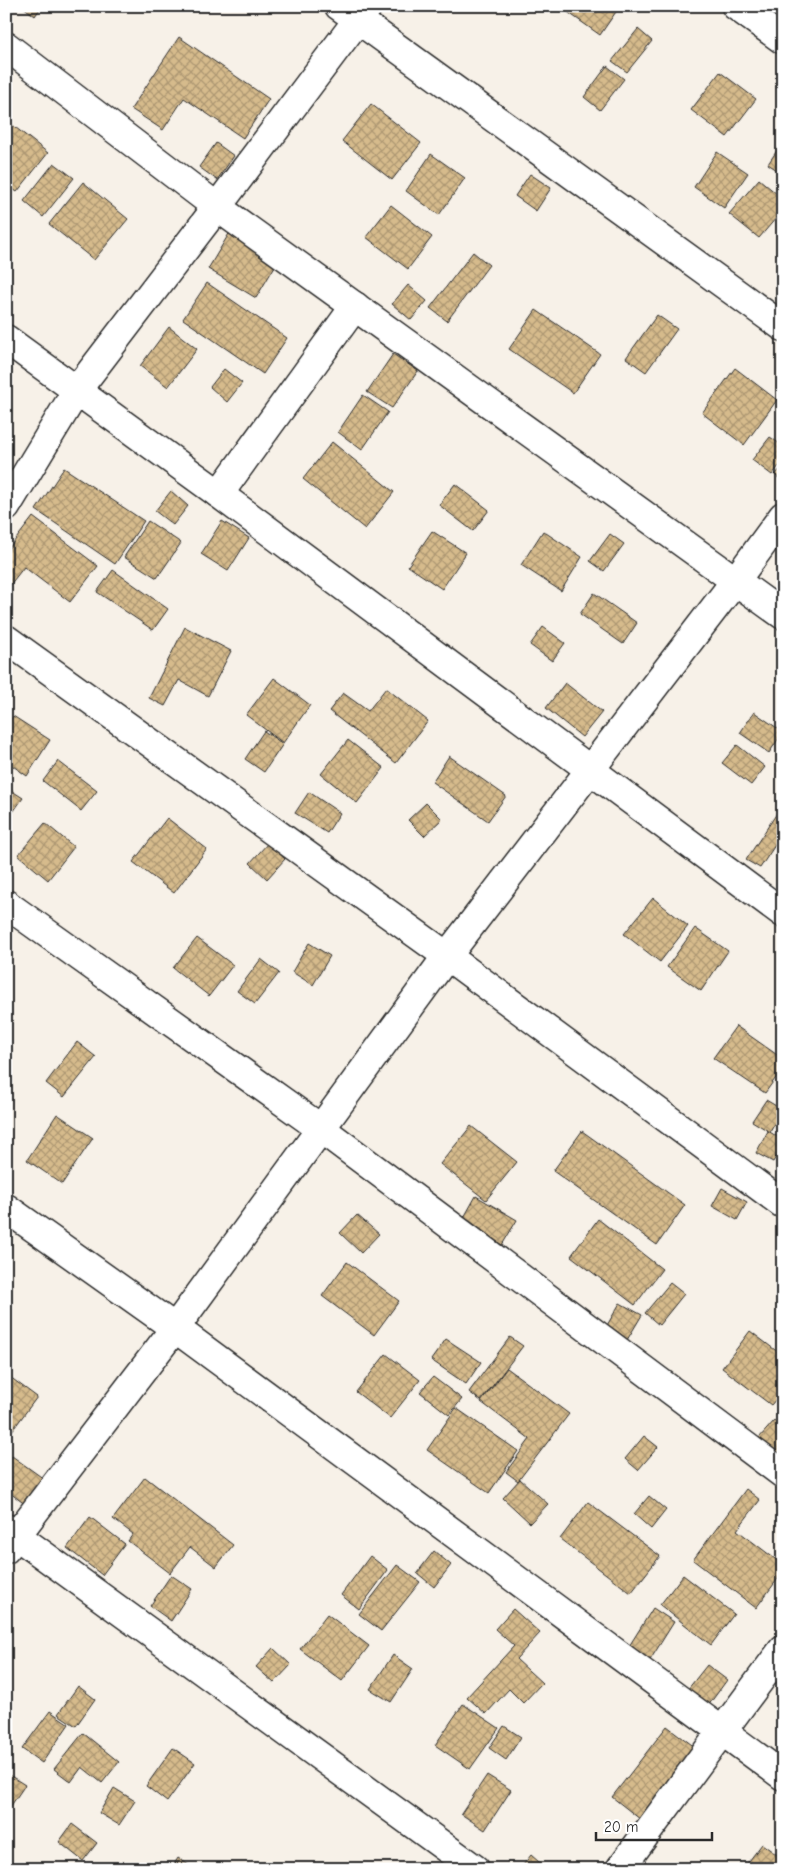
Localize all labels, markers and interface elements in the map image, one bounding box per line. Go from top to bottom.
scale bar [596,1810,713,1842]
text: 20 m [604,1818,638,1836]

